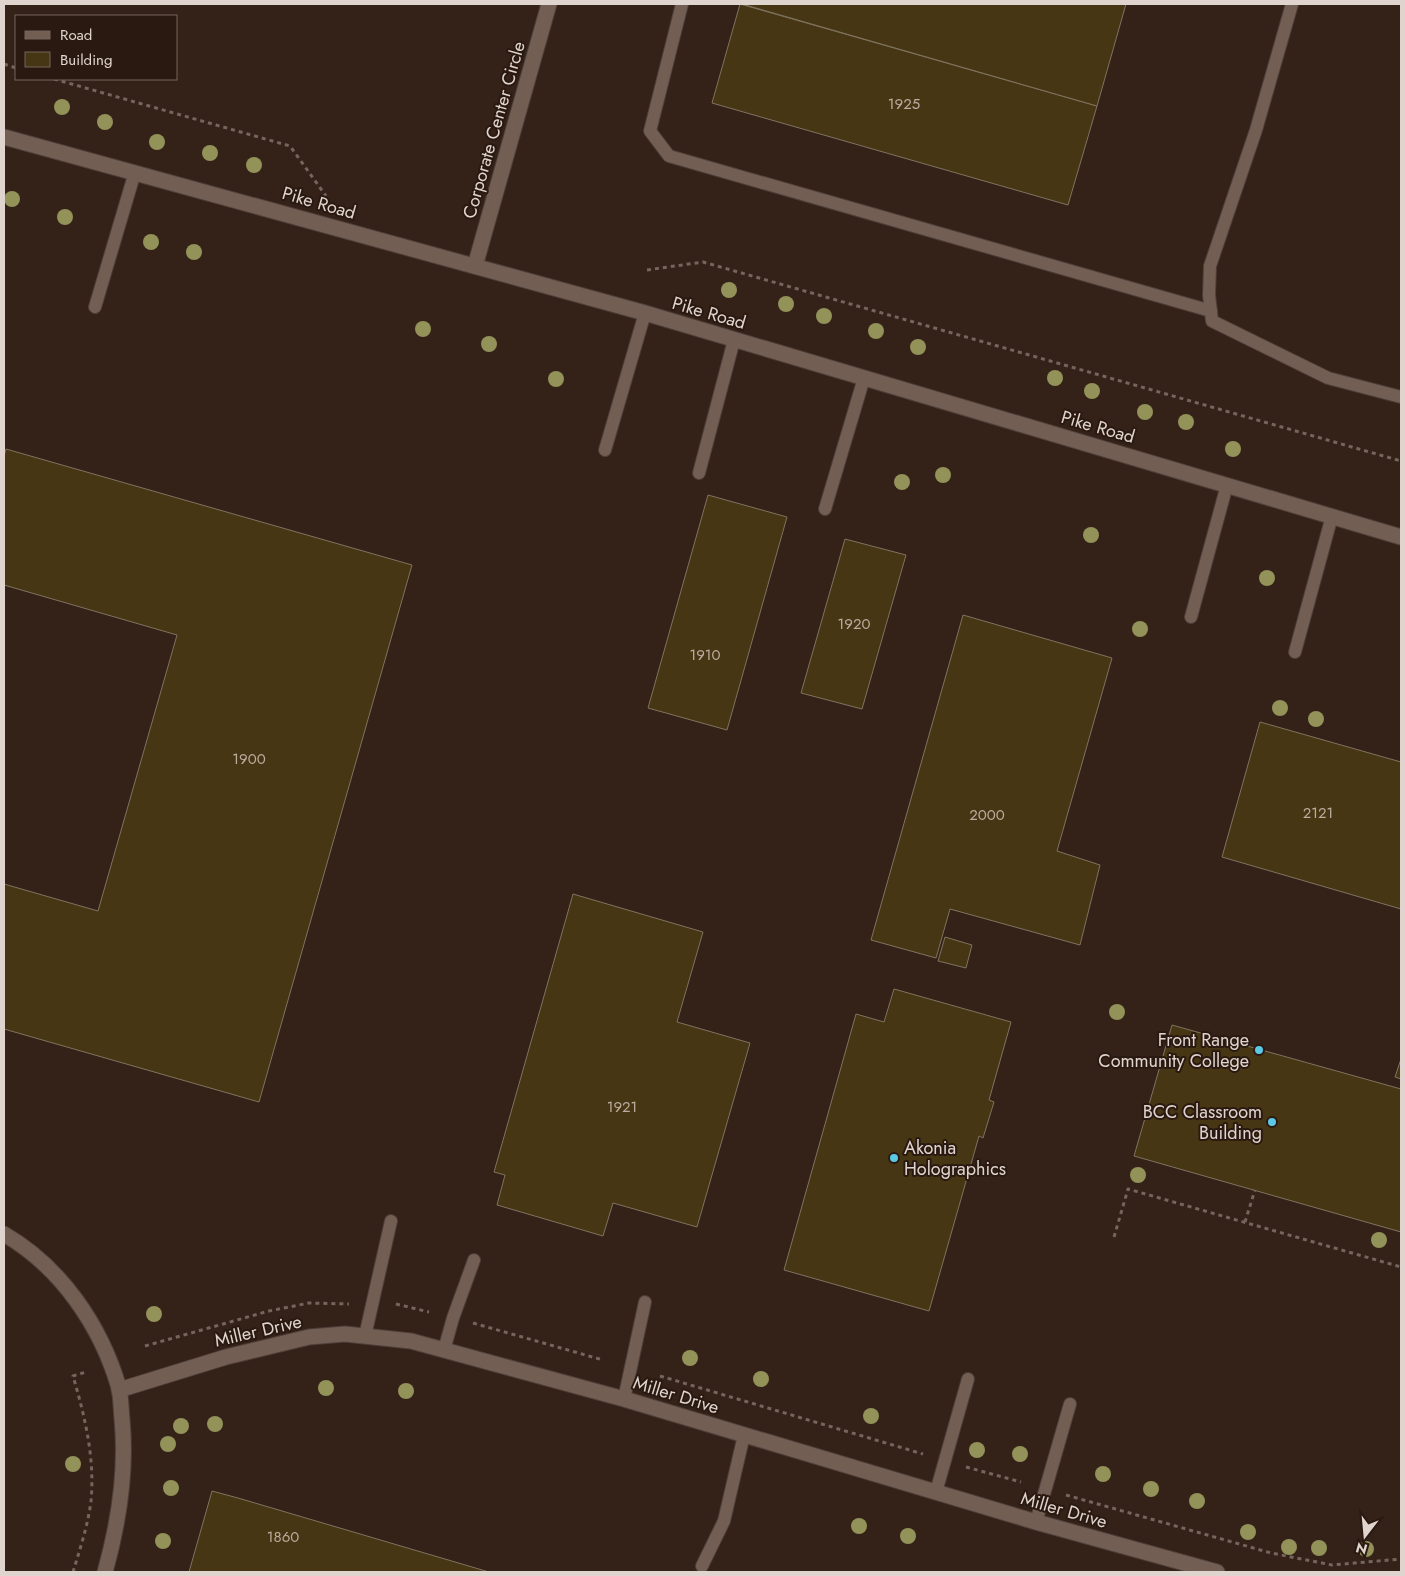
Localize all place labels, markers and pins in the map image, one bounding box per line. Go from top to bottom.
place label: Front Range Community College [1098,1027,1249,1074]
marker: Front Range Community College [1253,1044,1265,1056]
place label: BCC Classroom Building [1143,1099,1262,1146]
marker: BCC Classroom Building [1266,1116,1278,1128]
place label: Akonia Holographics [904,1135,1006,1182]
marker: Akonia Holographics [888,1152,900,1164]

